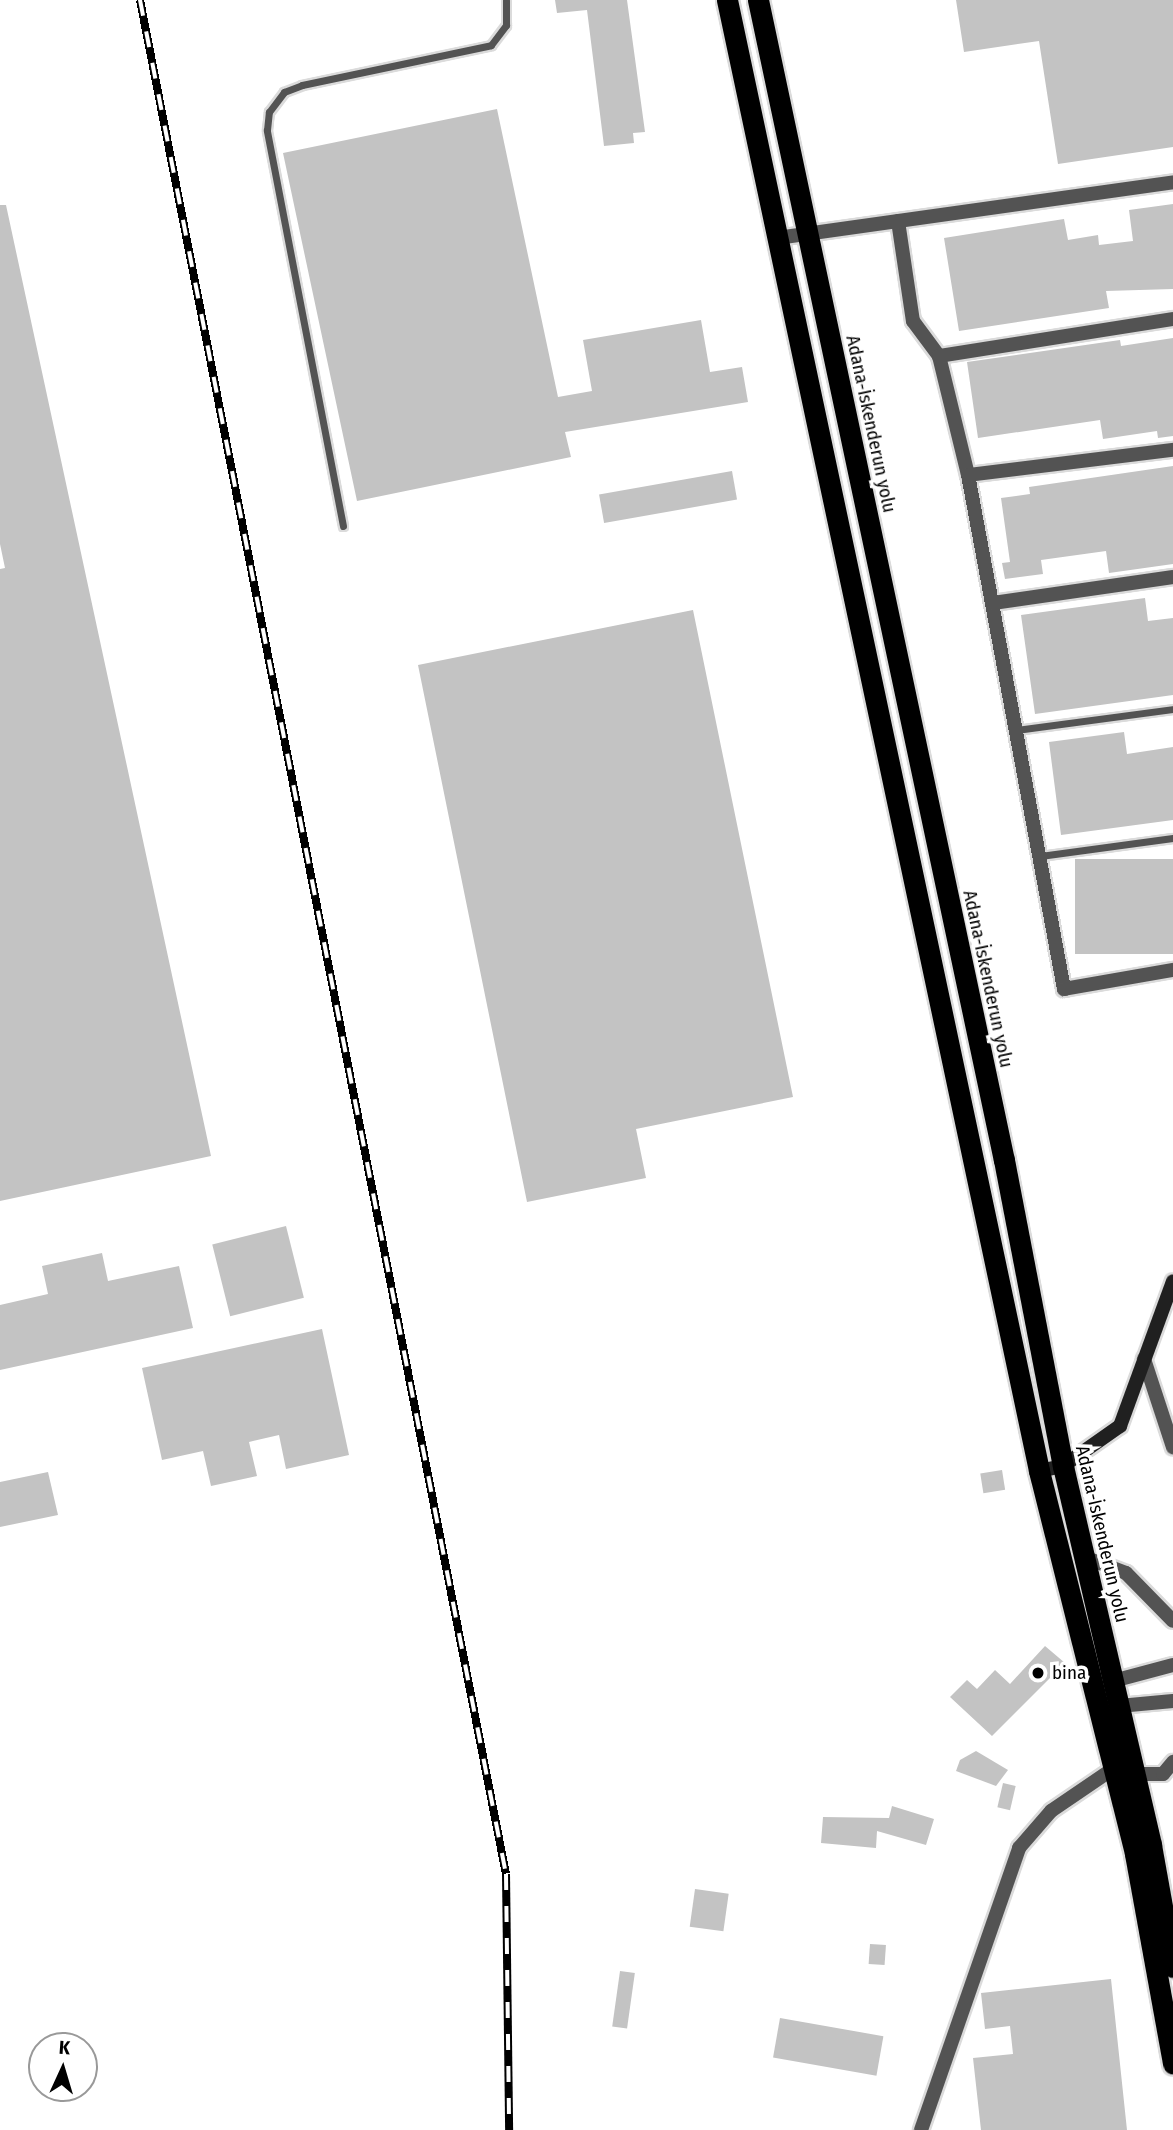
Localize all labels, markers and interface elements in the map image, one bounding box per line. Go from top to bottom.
street label: Adana-İskenderun yolu [841,333,901,515]
street label: Adana-İskenderun yolu [958,888,1018,1070]
street label: Adana-İskenderun yolu [1071,1443,1133,1625]
place label: bina [1052,1662,1086,1684]
marker: bina [1030,1665,1046,1681]
north arrow [28,2032,98,2102]
text: K [58,2036,71,2059]

